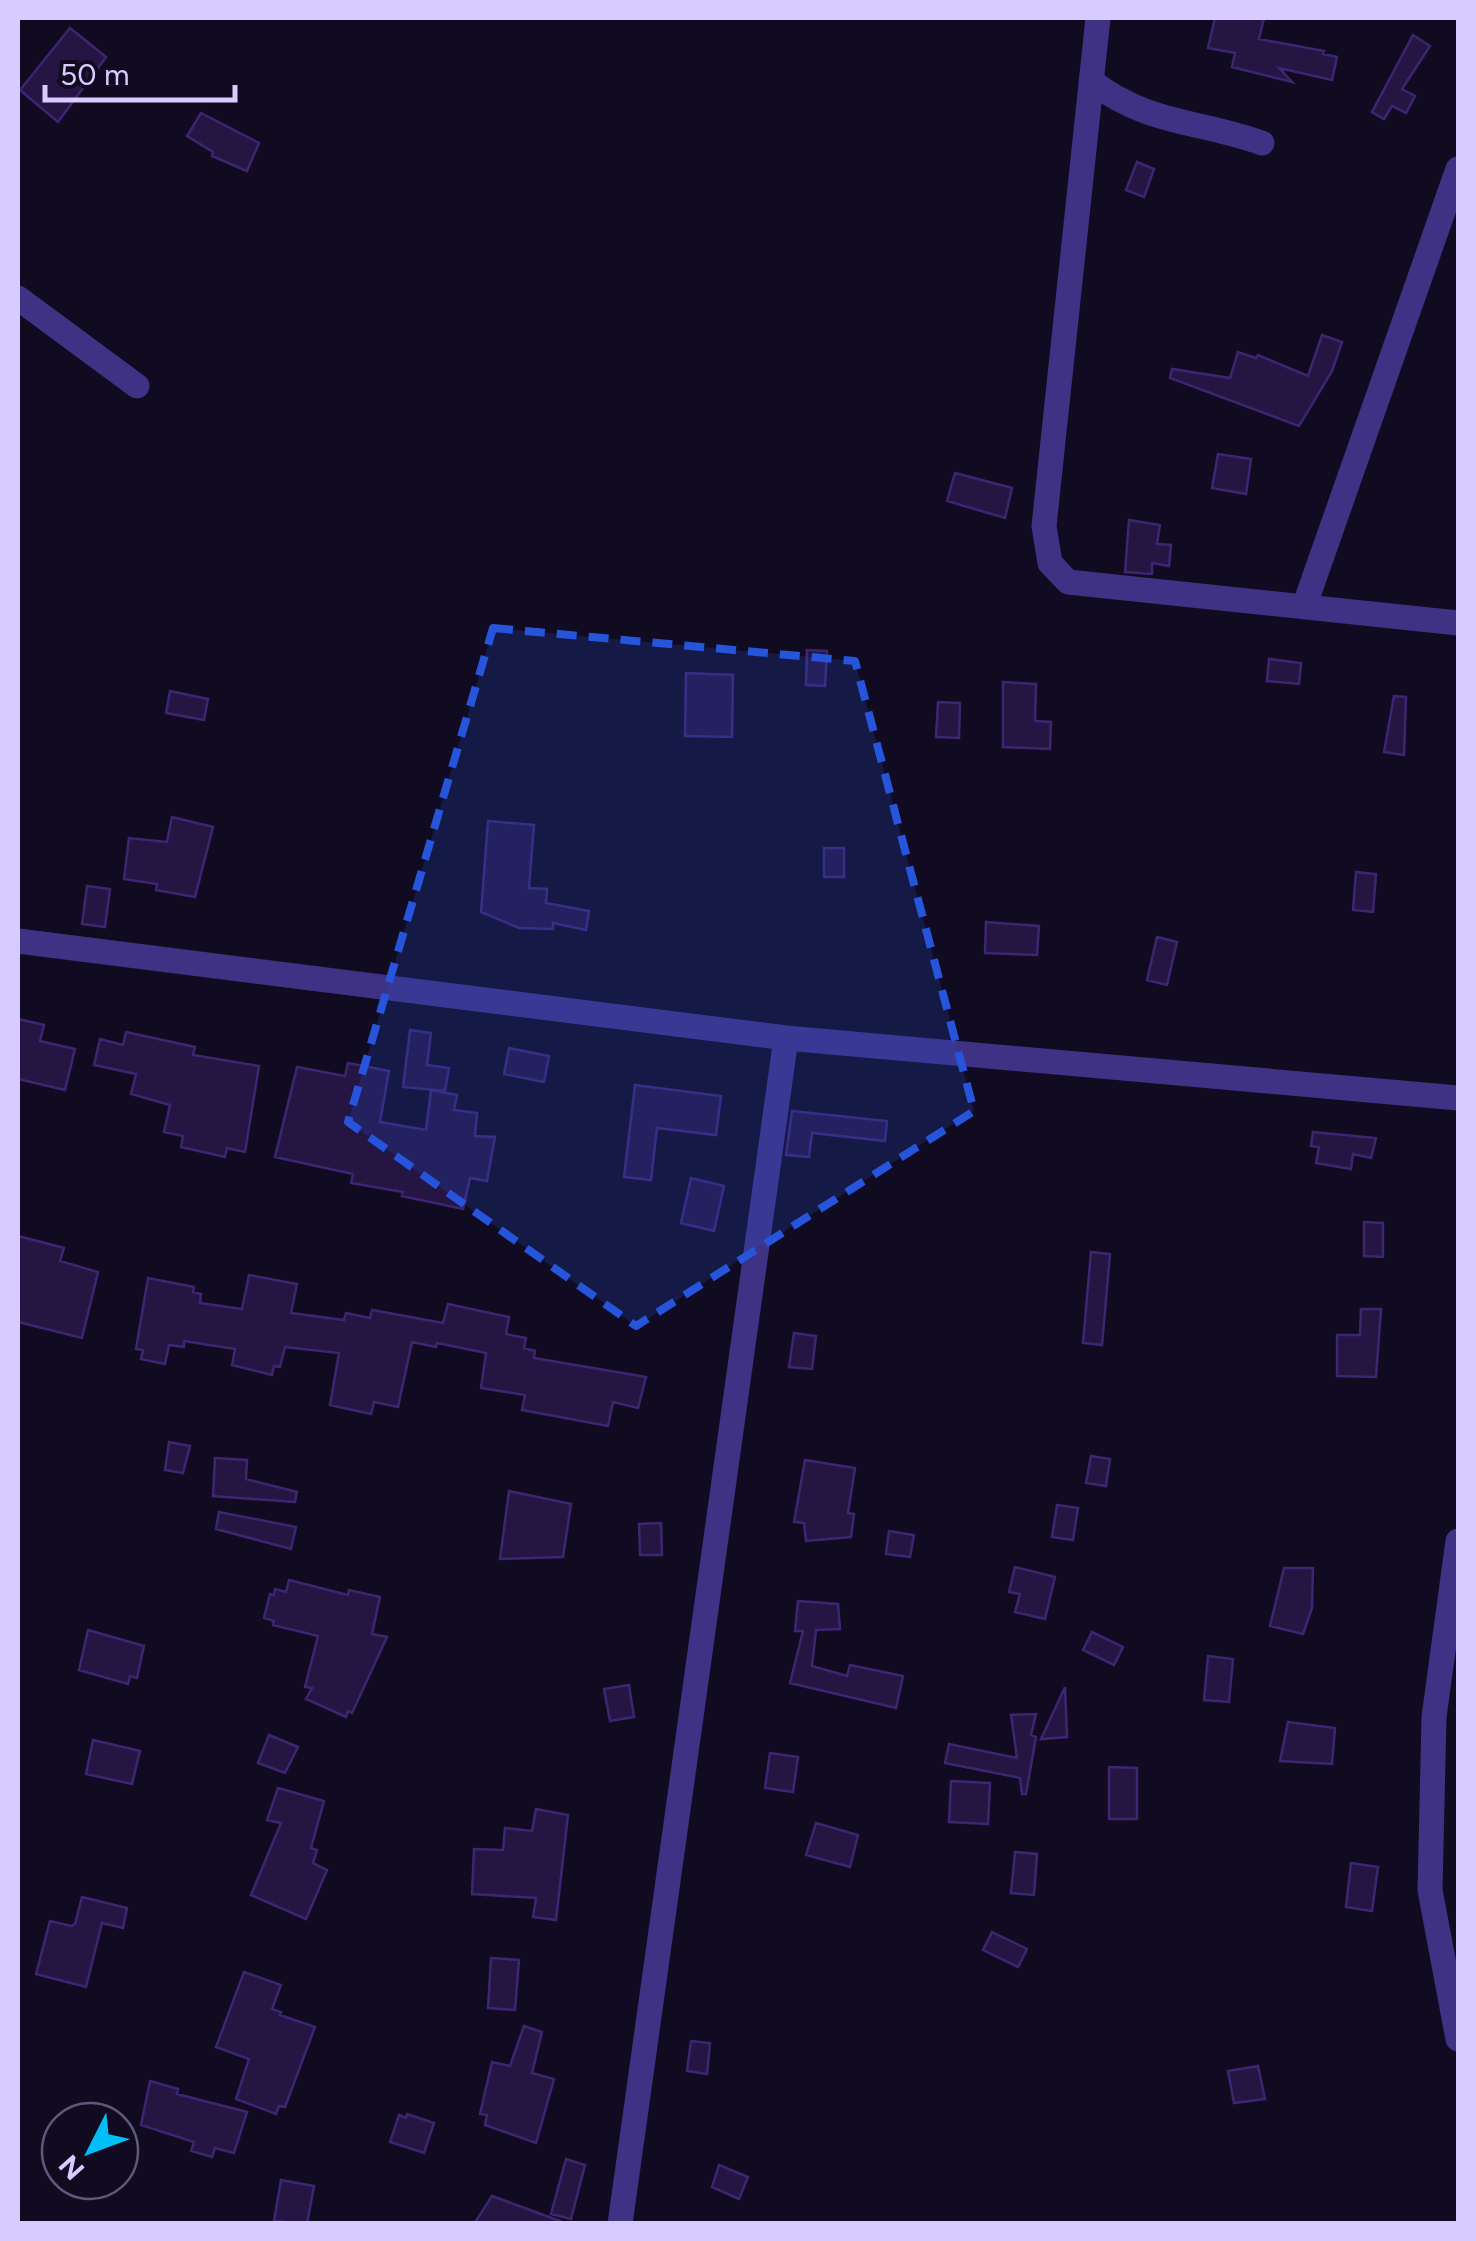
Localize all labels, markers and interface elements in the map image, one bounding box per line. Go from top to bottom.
scale bar [45,40,235,102]
text: 50 m [60,56,129,93]
north arrow [40,2101,140,2201]
text: N [52,2148,91,2187]

